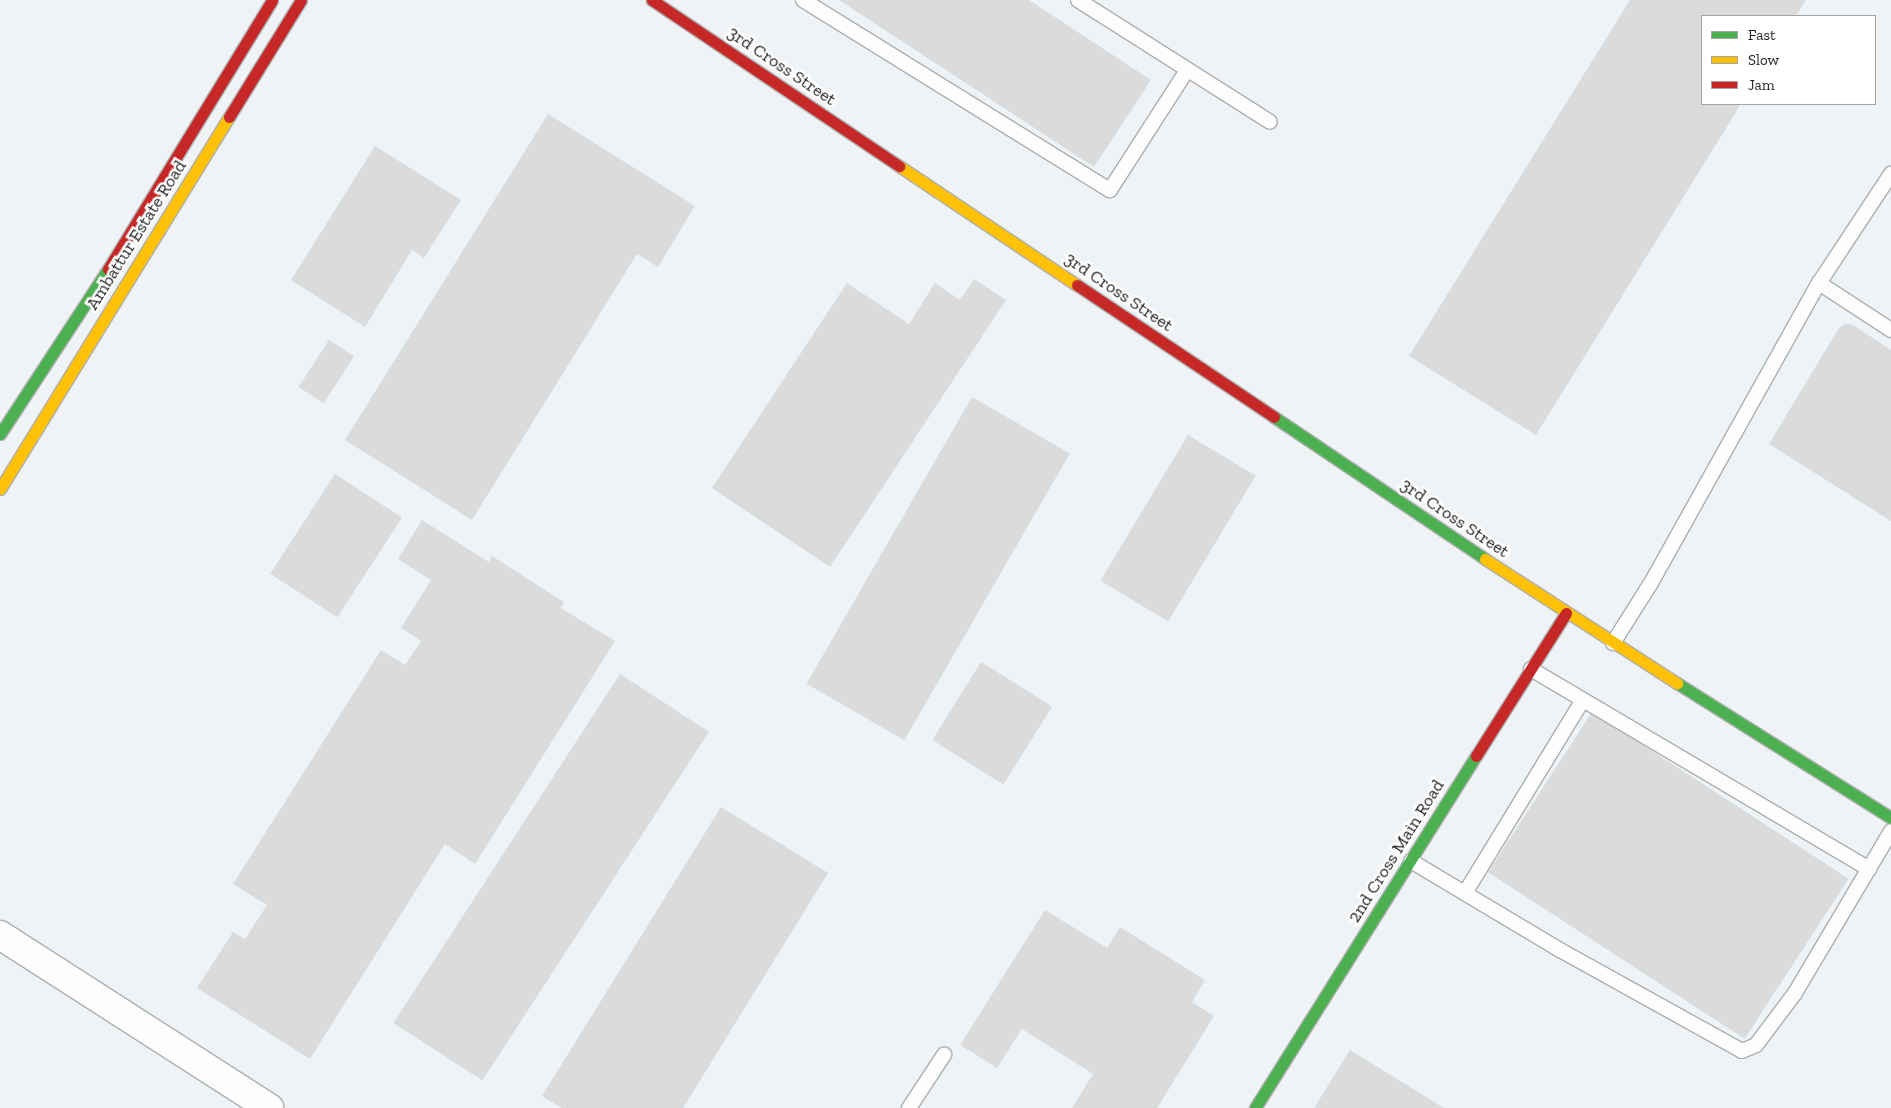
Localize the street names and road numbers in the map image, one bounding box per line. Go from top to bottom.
street label: 3rd Cross Street [724,22,840,110]
street label: Ambattur Estate Road [81,156,191,314]
street label: 3rd Cross Street [1061,248,1177,336]
street label: 3rd Cross Street [1397,474,1513,562]
street label: 2nd Cross Main Road [1343,776,1449,926]

